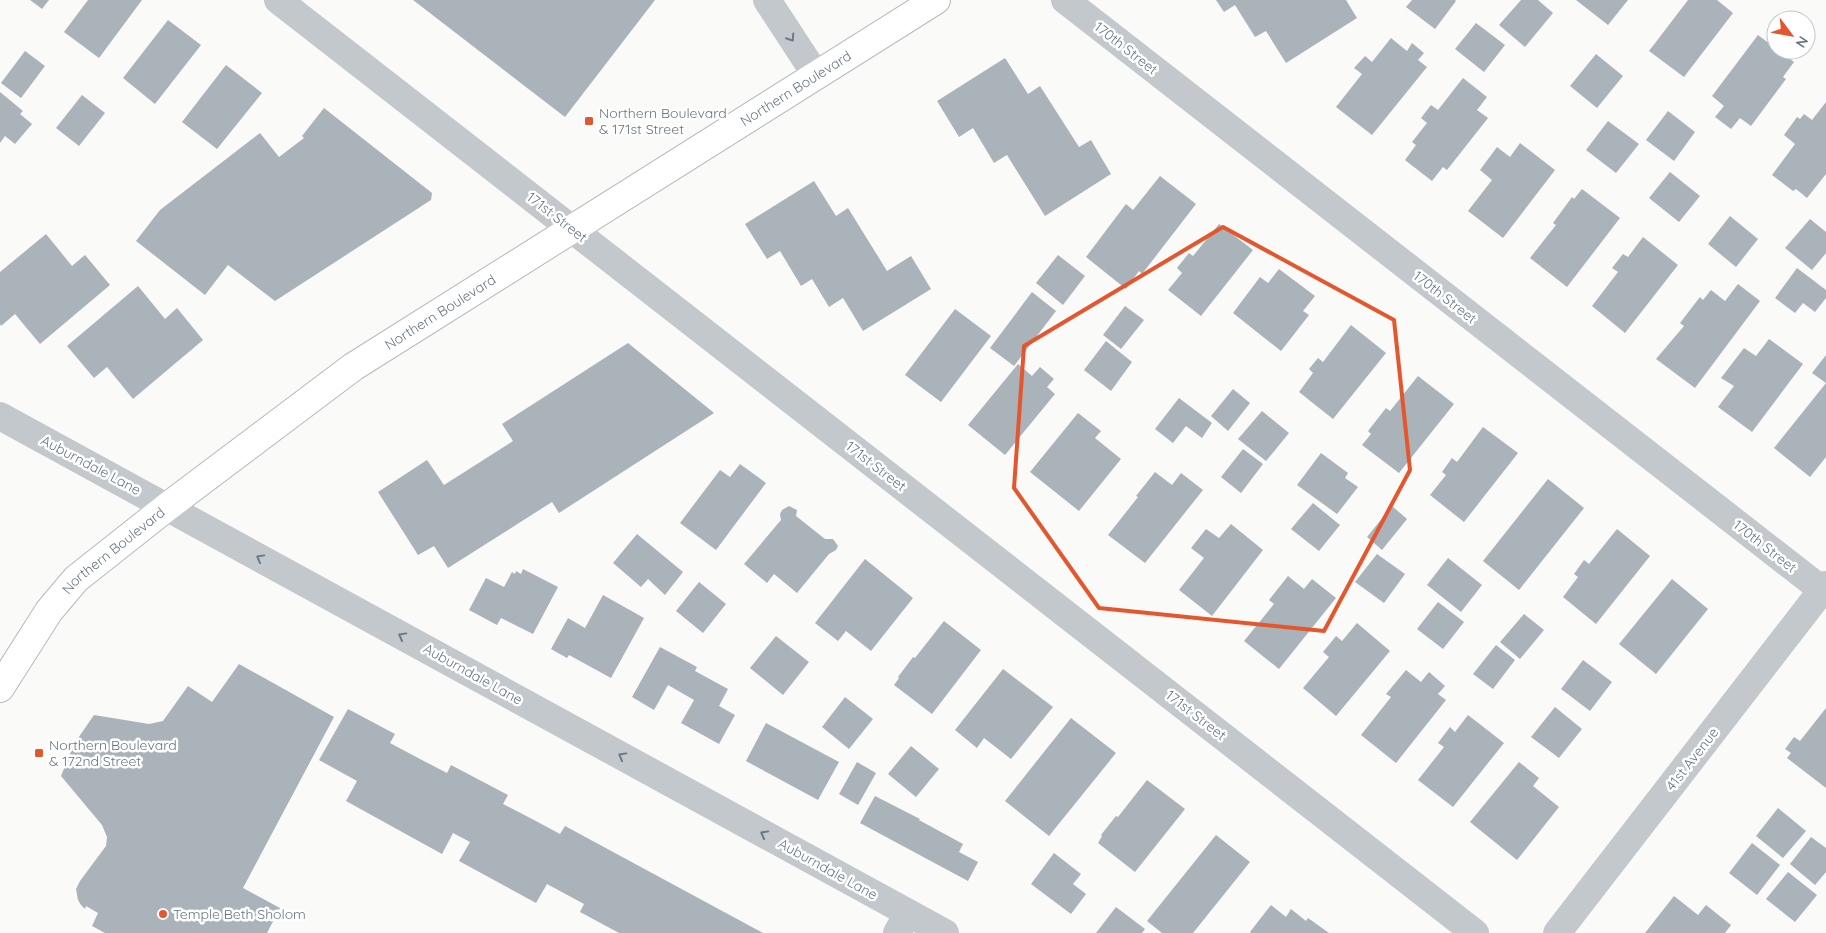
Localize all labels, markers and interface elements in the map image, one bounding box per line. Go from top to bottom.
north arrow [1766,10,1816,60]
street label: 170th Street [1091,18,1161,78]
one-way arrow [785,33,795,42]
text: N [1792,33,1812,51]
street label: Northern Boulevard [737,47,855,130]
place label: Northern Boulevard & 171st Street [599,104,727,138]
marker: Northern Boulevard & 171st Street [583,115,595,127]
street label: 171st Street [523,188,591,246]
street label: 170th Street [1410,267,1480,327]
street label: Northern Boulevard [381,270,499,354]
street label: Auburndale Lane [38,431,144,499]
street label: 171st Street [842,437,910,495]
street label: Northern Boulevard [58,503,169,598]
street label: 170th Street [1730,516,1800,576]
one-way arrow [256,554,265,564]
one-way arrow [399,632,408,642]
street label: Auburndale Lane [420,639,526,709]
street label: 171st Street [1162,686,1230,744]
street label: 41st Avenue [1662,724,1722,794]
place label: Northern Boulevard & 172nd Street [49,736,177,770]
marker: Northern Boulevard & 172nd Street [33,747,45,759]
one-way arrow [618,752,627,762]
one-way arrow [760,830,769,840]
street label: Auburndale Lane [775,834,881,904]
place label: Temple Beth Sholom [173,905,306,923]
marker: Temple Beth Sholom [157,908,169,920]

